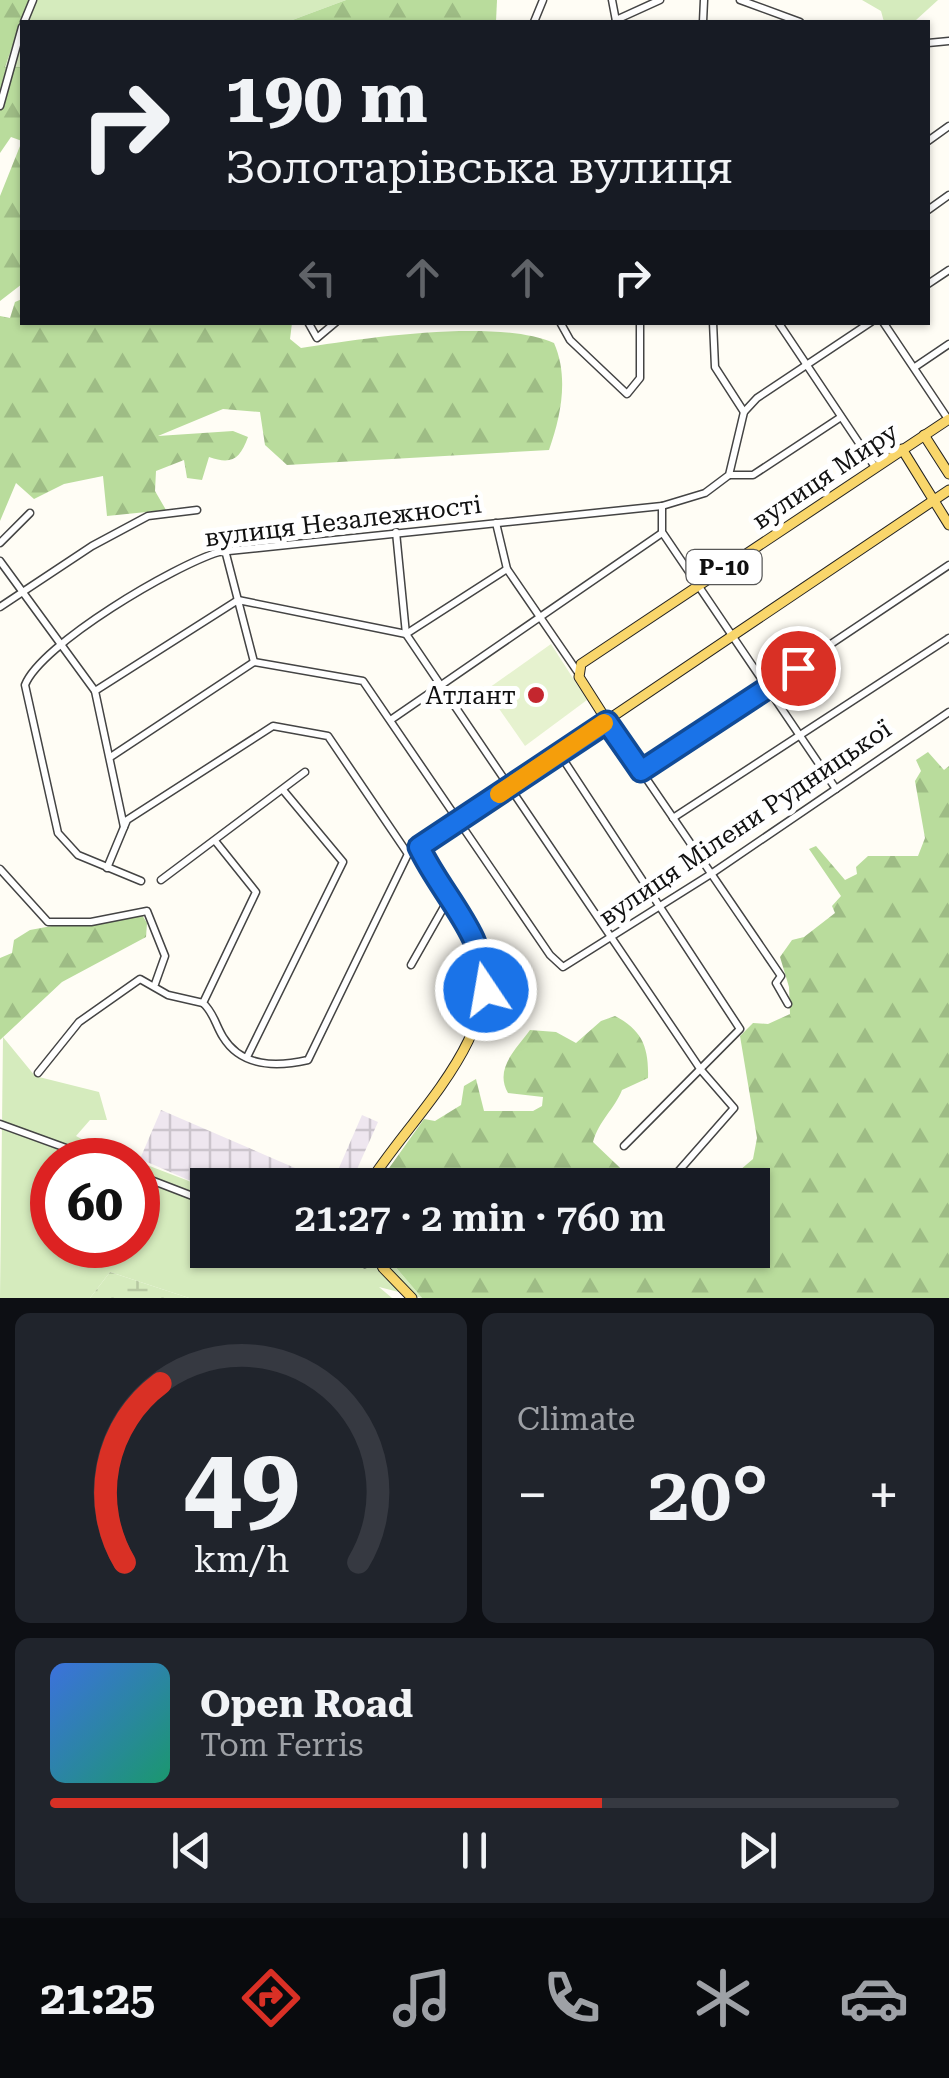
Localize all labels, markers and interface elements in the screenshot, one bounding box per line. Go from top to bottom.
text: 190 m [225,57,428,139]
icon: right [60,60,190,190]
text: Золотарівська вулиця [225,141,733,194]
icon: left [290,250,345,305]
icon: ahead [395,250,450,305]
icon: ahead [500,250,555,305]
icon: right [605,250,660,305]
street label: вулиця Миру [747,417,903,535]
street label: вулиця Незалежності [203,490,483,552]
road number: Р-10 [686,550,762,584]
pin [756,626,841,711]
icon: arrive [771,641,826,696]
place label: Атлант [426,681,516,710]
marker: Атлант [525,684,547,706]
street label: вулиця Мілени Рудницької [593,714,897,932]
position arrow [434,938,538,1042]
speed limit sign: 60 [30,1138,160,1268]
text: 21:27 · 2 min · 760 m [295,1196,666,1240]
text: Climate [517,1400,635,1438]
text: 49 [183,1424,299,1545]
text: 20° [647,1450,769,1538]
text: − [517,1463,548,1527]
text: + [868,1463,899,1527]
text: km/h [193,1539,289,1581]
text: Open Road [200,1682,413,1726]
text: Tom Ferris [200,1726,363,1764]
icon: previous [164,1823,219,1878]
icon: pause [447,1823,502,1878]
icon: next [730,1823,785,1878]
icon: directions [236,1963,306,2033]
icon: music [387,1963,457,2033]
icon: phone [537,1963,607,2033]
icon: climate [688,1963,758,2033]
icon: car [839,1963,909,2033]
text: 21:25 [40,1972,155,2025]

